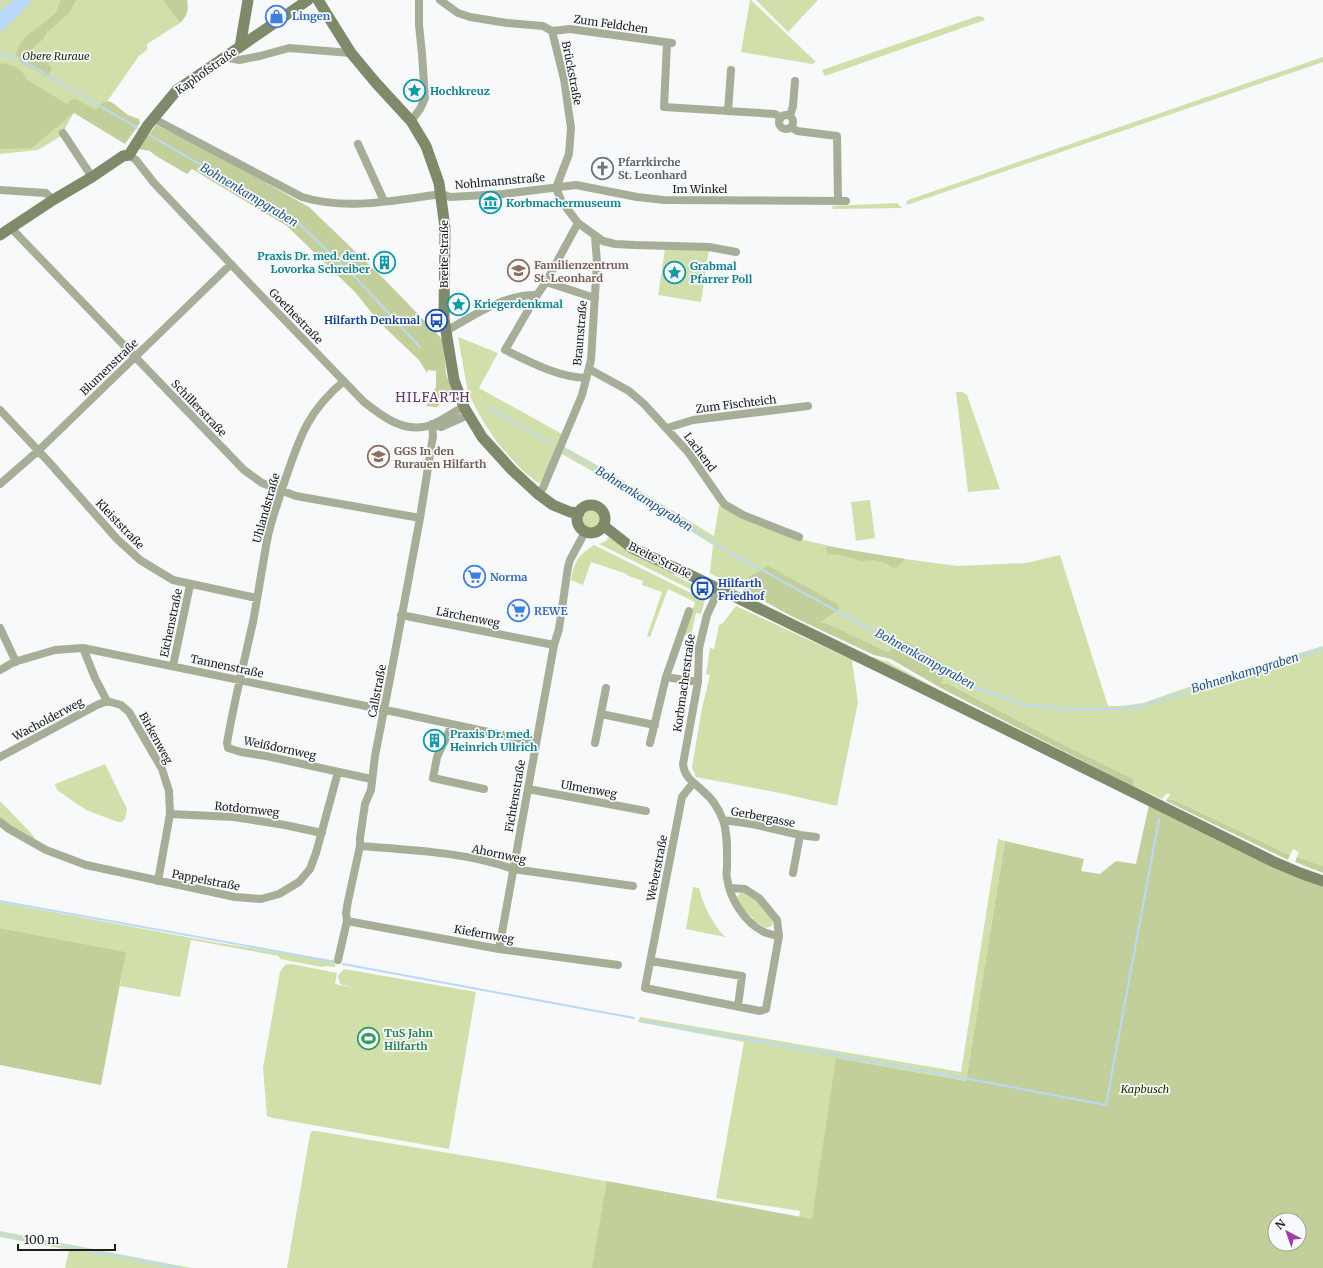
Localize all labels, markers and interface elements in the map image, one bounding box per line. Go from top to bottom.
shop icon: Lingen [263,3,289,29]
place label: Lingen [292,9,331,23]
street label: Zum Feldchen [573,12,650,36]
street label: Brückstraße [559,40,585,107]
street label: Kaphofstraße [173,45,240,97]
park label: Obere Ruraue [22,49,90,63]
place icon: Hochkreuz [402,78,428,104]
place label: Hochkreuz [430,84,490,98]
church icon: Pfarrkirche St. Leonhard [590,155,616,181]
place label: Pfarrkirche St. Leonhard [618,155,687,182]
water label: Bohnenkampgraben [198,159,301,230]
street label: Nohlmannstraße [454,170,546,192]
street label: Im Winkel [672,182,728,196]
museum icon: Korbmachermuseum [477,190,503,216]
place label: Korbmachermuseum [506,196,621,210]
street label: Breite Straße [437,220,451,288]
place label: Praxis Dr. med. dent. Lovorka Schreiber [257,249,370,276]
building icon: Praxis Dr. med. dent. Lovorka Schreiber [372,249,398,275]
school or university icon: Familienzentrum St. Leonhard [506,258,532,284]
place label: Familienzentrum St. Leonhard [534,258,629,285]
place icon: Grabmal Pfarrer Poll [662,259,688,285]
place label: Grabmal Pfarrer Poll [690,259,753,286]
street label: Goethestraße [266,285,326,347]
place icon: Kriegerdenkmal [446,291,472,317]
place label: Kriegerdenkmal [474,297,563,311]
street label: Braunstraße [570,299,590,366]
bus stop icon: Hilfarth Denkmal [423,307,449,333]
place label: Hilfarth Denkmal [324,313,420,327]
street label: Blumenstraße [77,336,141,398]
street label: Schillerstraße [168,377,230,440]
district label: HILFARTH [395,389,471,406]
street label: Zum Fischteich [695,392,778,416]
street label: Lachend [681,430,719,475]
school or university icon: GGS In den Rurauen Hilfarth [366,444,392,470]
place label: GGS In den Rurauen Hilfarth [394,444,487,471]
water label: Bohnenkampgraben [593,463,696,534]
street label: Uhlandstraße [249,471,283,545]
street label: Kleiststraße [93,496,147,552]
street label: Breite Straße [626,539,694,581]
supermarket icon: Norma [462,564,488,590]
place label: Norma [490,570,527,584]
bus stop icon: Hilfarth Friedhof [690,576,716,602]
place label: Hilfarth Friedhof [718,576,765,603]
street label: Eichenstraße [157,587,185,659]
supermarket icon: REWE [506,598,532,624]
street label: Lärchenweg [435,604,501,630]
place label: REWE [534,604,568,618]
water label: Bohnenkampgraben [873,625,978,692]
street label: Korbmacherstraße [670,633,698,733]
water label: Bohnenkampgraben [1189,649,1300,696]
street label: Tannenstraße [189,651,265,681]
street label: Callstraße [365,663,389,719]
street label: Wacholderweg [9,694,86,744]
street label: Birkenweg [136,710,176,767]
building icon: Praxis Dr. med. Heinrich Ullrich [421,727,447,753]
place label: Praxis Dr. med. Heinrich Ullrich [450,727,538,754]
street label: Weißdornweg [241,733,318,763]
street label: Fichtenstraße [502,758,528,833]
street label: Ulmenweg [560,777,619,801]
street label: Rotdornweg [214,799,280,819]
street label: Gerbergasse [730,804,797,830]
street label: Weberstraße [644,833,670,903]
street label: Ahornweg [470,841,528,867]
street label: Pappelstraße [171,867,242,894]
street label: Kiefernweg [453,922,515,946]
sports icon: TuS Jahn Hilfarth [355,1026,381,1052]
place label: TuS Jahn Hilfarth [384,1026,433,1053]
park label: Kapbusch [1120,1082,1170,1096]
north arrow [1267,1212,1307,1252]
text: N [1273,1216,1289,1233]
scale bar [18,1226,115,1252]
text: 100 m [24,1232,59,1247]

